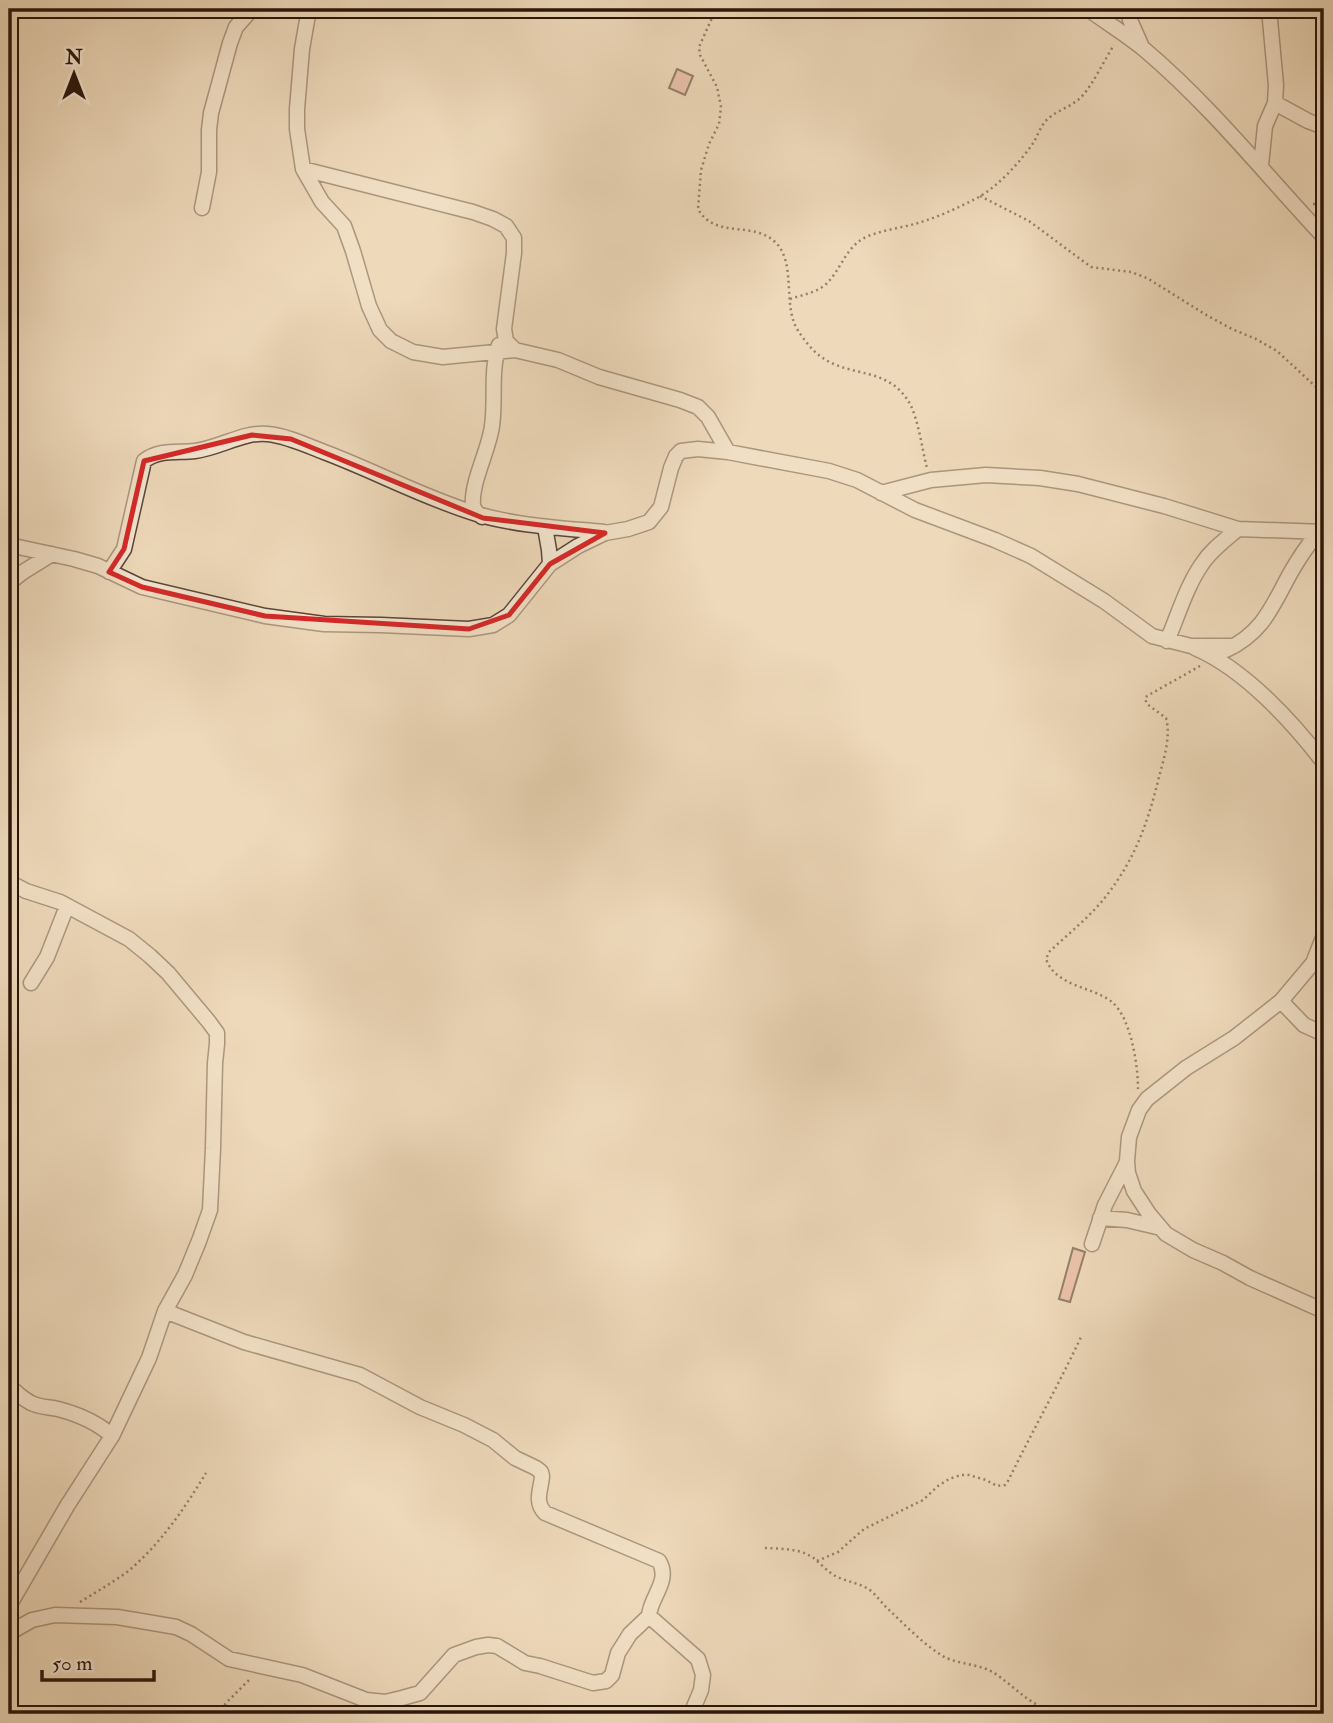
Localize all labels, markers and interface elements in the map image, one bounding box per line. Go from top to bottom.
north arrow [38,38,108,108]
text: N [64,46,83,70]
scale bar [42,1639,154,1683]
text: 50 m [52,1650,93,1677]

